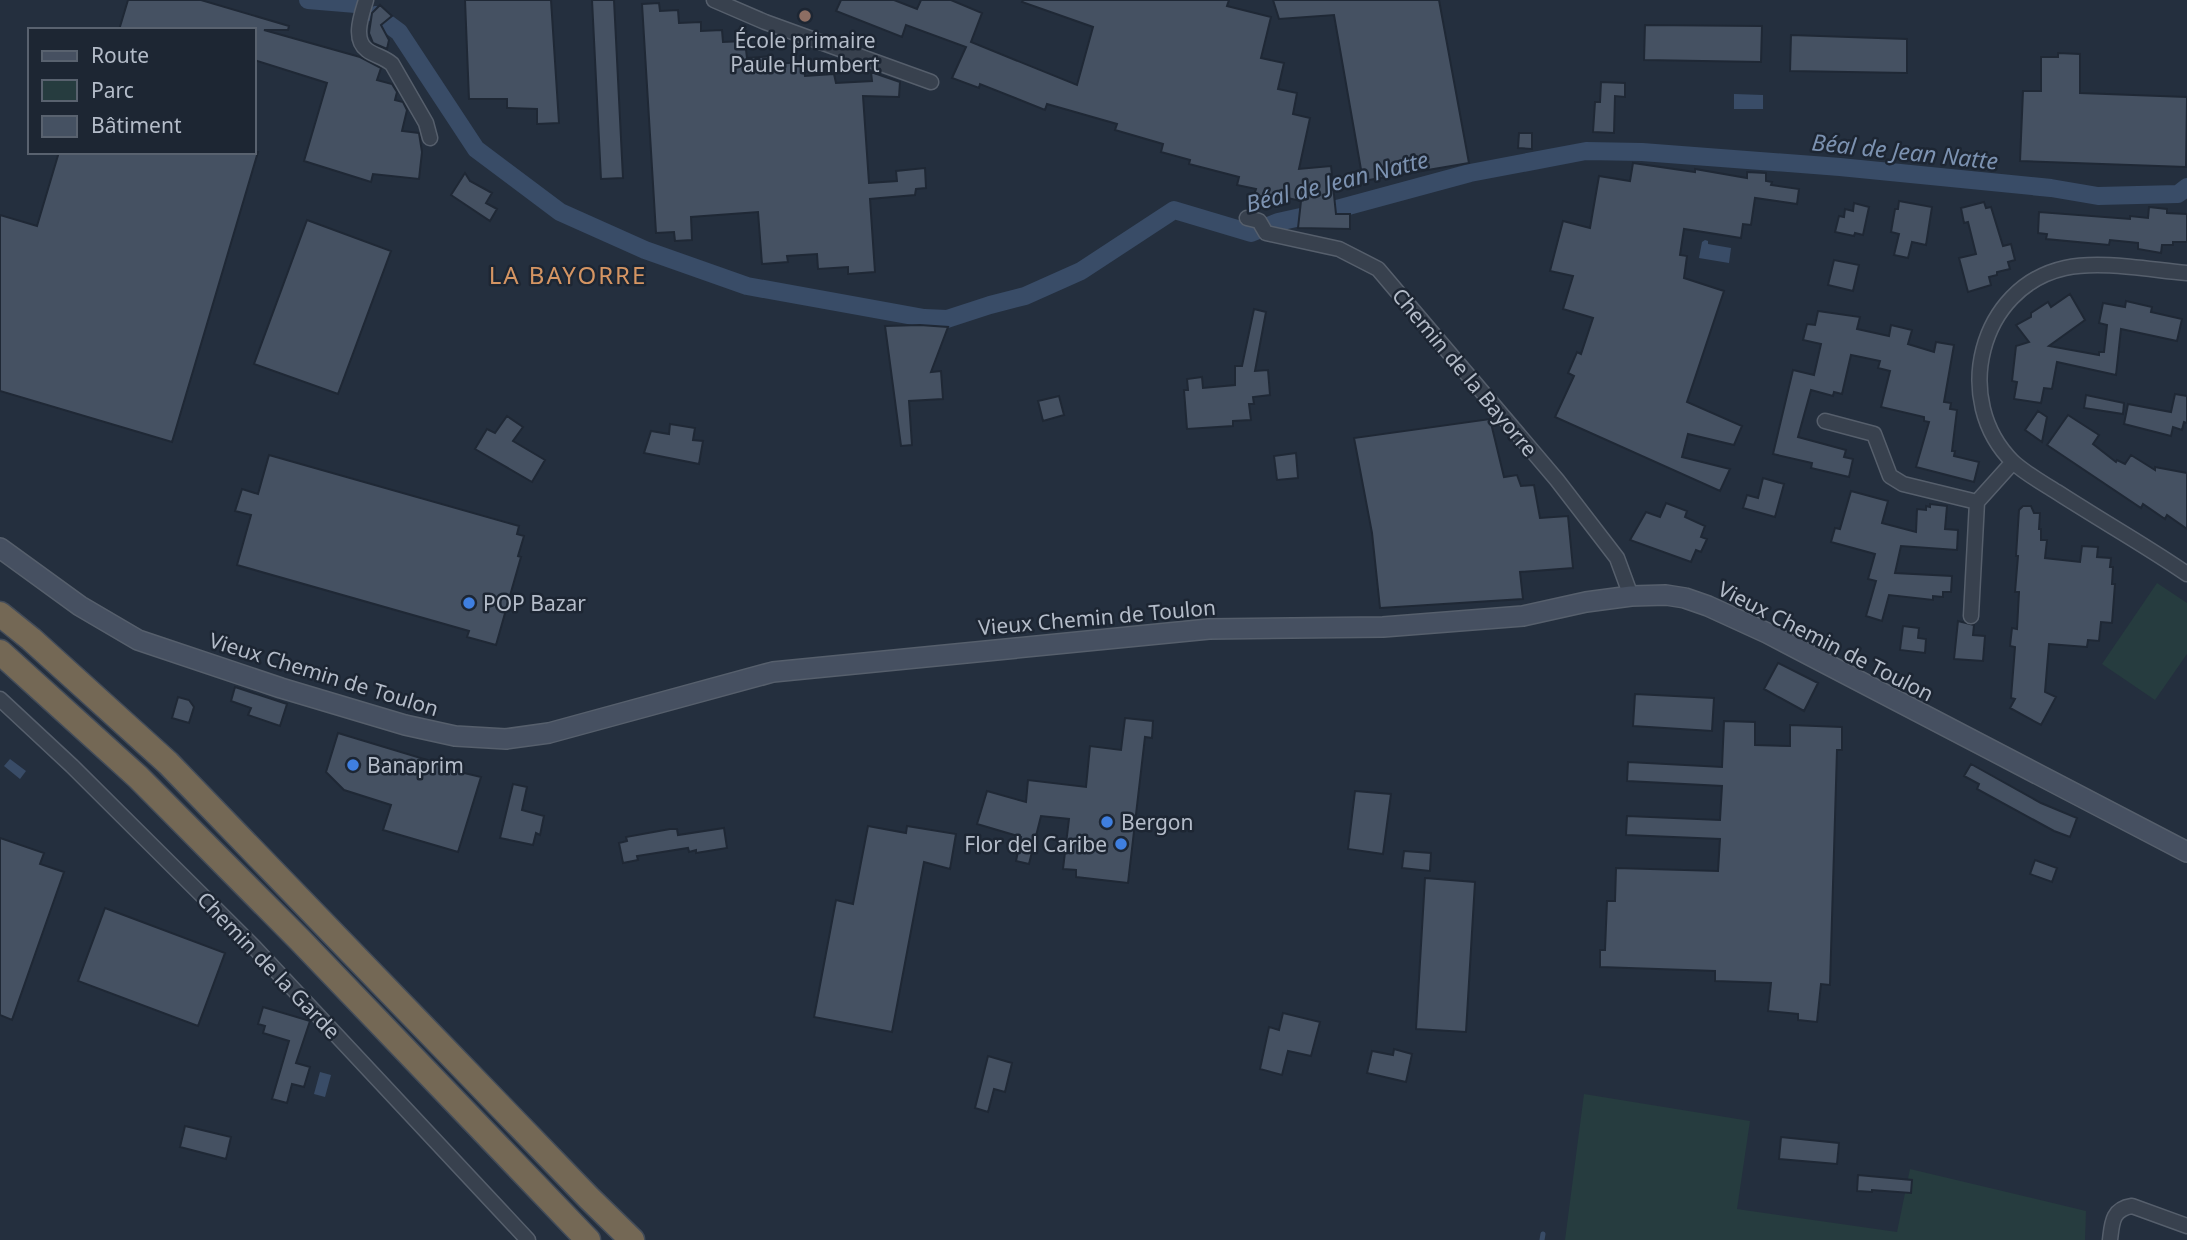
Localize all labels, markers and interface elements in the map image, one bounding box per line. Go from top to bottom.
marker: École primaire Paule Humbert [797,8,813,24]
place label: École primaire Paule Humbert [730,26,880,78]
legend [28,28,256,154]
text: Route [91,41,149,69]
text: Parc [91,76,134,104]
text: Bâtiment [91,111,182,139]
water label: Béal de Jean Natte [1810,125,2000,177]
water label: Béal de Jean Natte [1242,143,1432,219]
district label: LA BAYORRE [489,258,647,291]
street label: Chemin de la Bayorre [1386,282,1544,462]
street label: Vieux Chemin de Toulon [1714,574,1938,708]
place label: POP Bazar [483,589,586,617]
street label: Vieux Chemin de Toulon [977,593,1217,641]
marker: POP Bazar [461,595,477,611]
street label: Vieux Chemin de Toulon [206,626,442,722]
place label: Banaprim [367,751,464,779]
marker: Banaprim [345,757,361,773]
place label: Bergon [1121,808,1194,836]
marker: Bergon [1099,814,1115,830]
place label: Flor del Caribe [964,830,1107,858]
marker: Flor del Caribe [1113,836,1129,852]
street label: Chemin de la Garde [191,885,347,1045]

